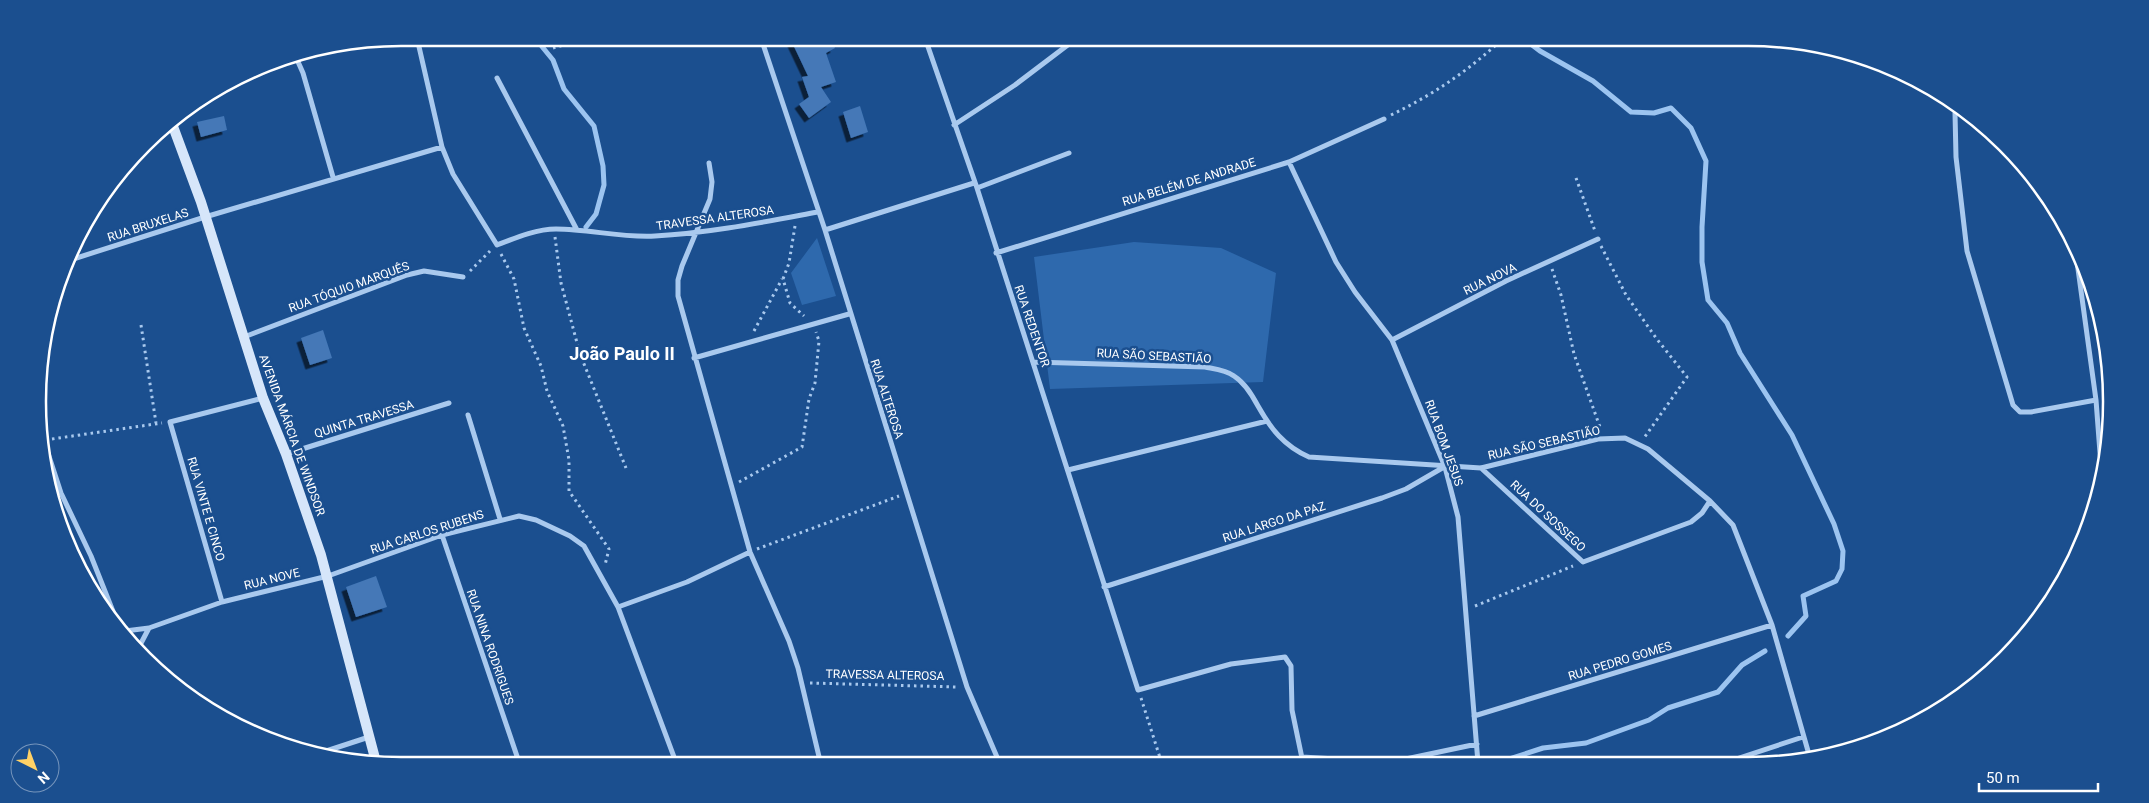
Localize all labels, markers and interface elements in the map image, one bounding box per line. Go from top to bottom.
street label: RUA BELÉM DE ANDRADE [1120,154,1258,209]
street label: TRAVESSA ALTEROSA [655,203,775,233]
street label: RUA BRUXELAS [106,205,190,245]
street label: RUA TÓQUIO MARQUÊS [286,258,411,315]
street label: RUA NOVA [1461,260,1519,298]
street label: RUA REDENTOR [1011,283,1053,369]
district label: João Paulo II [569,343,675,364]
street label: RUA SÃO SEBASTIÃO [1096,344,1212,366]
street label: AVENIDA MÁRCIA DE WINDSOR [256,352,329,518]
street label: RUA ALTEROSA [867,357,907,441]
street label: QUINTA TRAVESSA [313,397,416,441]
street label: RUA BOM JESUS [1422,398,1466,488]
street label: RUA SÃO SEBASTIÃO [1486,421,1602,463]
street label: RUA VINTE E CINCO [184,455,228,563]
street label: RUA DO SOSSEGO [1507,478,1589,554]
street label: RUA LARGO DA PAZ [1221,499,1327,545]
street label: RUA CARLOS RUBENS [368,507,486,557]
street label: RUA NOVE [243,565,302,593]
street label: RUA NINA RODRIGUES [464,587,516,707]
street label: RUA PEDRO GOMES [1566,639,1674,683]
street label: TRAVESSA ALTEROSA [826,667,945,683]
north arrow [10,743,60,793]
scale bar [1979,760,2098,792]
text: N [35,768,53,787]
text: 50 m [1986,769,2020,787]

